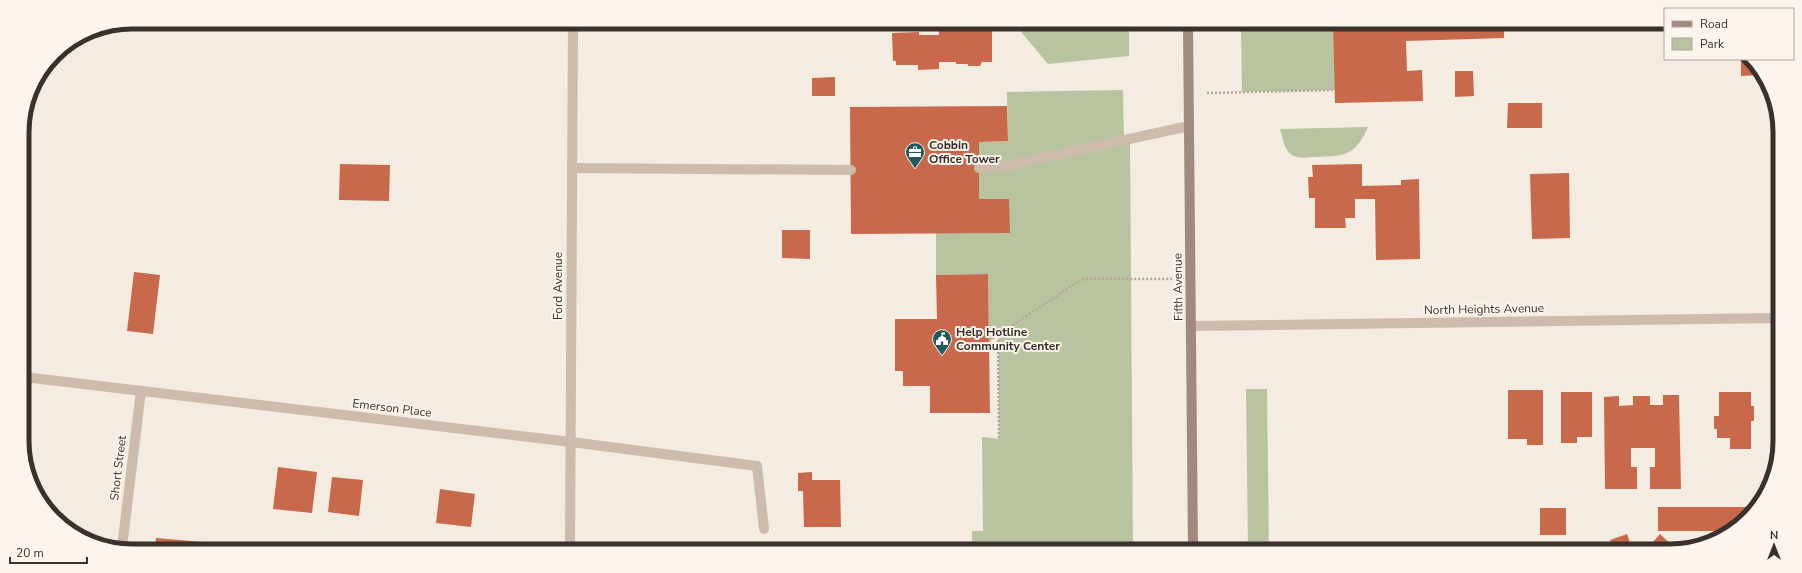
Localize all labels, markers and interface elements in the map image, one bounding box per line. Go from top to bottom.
legend [1664,8,1794,60]
text: Road [1700,16,1728,32]
text: Park [1700,36,1725,52]
place label: Cobbin Office Tower [929,137,1000,167]
office icon: Cobbin Office Tower [904,141,926,169]
street label: Ford Avenue [550,252,566,320]
street label: Fifth Avenue [1169,253,1187,321]
street label: North Heights Avenue [1424,300,1544,318]
place label: Help Hotline Community Center [956,324,1060,354]
public building icon: Help Hotline Community Center [931,328,953,356]
street label: Emerson Place [352,395,432,421]
street label: Short Street [106,434,130,501]
north arrow [1754,525,1794,565]
text: N [1770,528,1778,543]
scale bar [10,539,87,565]
text: 20 m [16,545,44,561]

